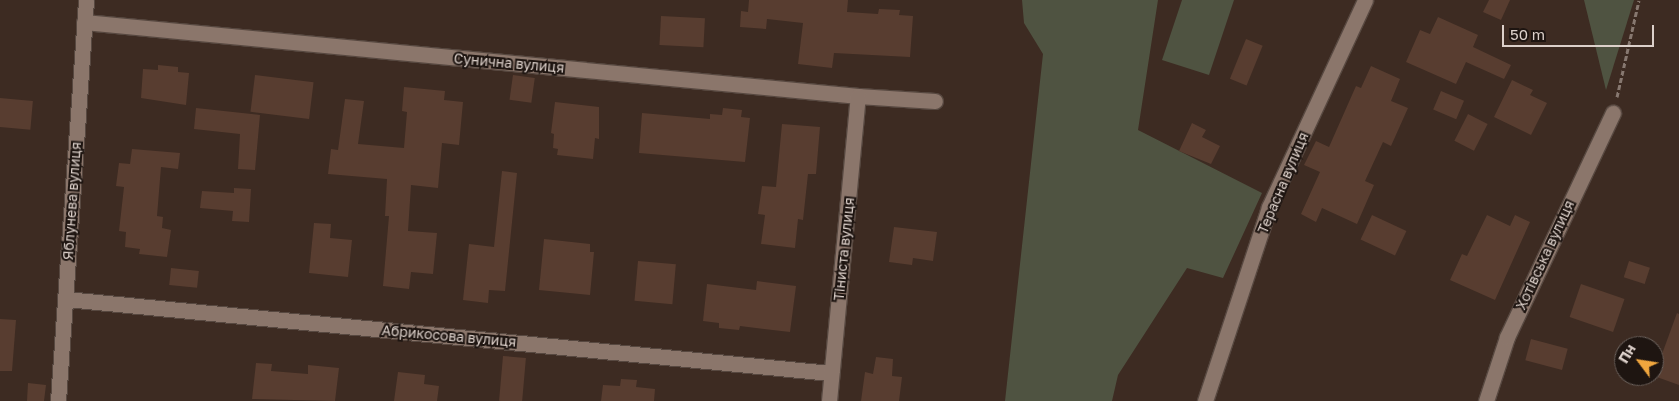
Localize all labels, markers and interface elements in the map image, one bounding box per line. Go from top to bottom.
scale bar [1504,15,1656,47]
text: 50 m [1510,25,1545,43]
street label: Сунична вулиця [453,50,565,76]
street label: Терасна вулиця [1254,130,1312,236]
street label: Яблунева вулиця [59,141,85,261]
street label: Тіниста вулиця [830,196,858,302]
street label: Хотівська вулиця [1512,198,1578,312]
street label: Абрикосова вулиця [381,322,517,350]
north arrow [1614,336,1664,386]
text: Пн [1614,341,1639,366]

